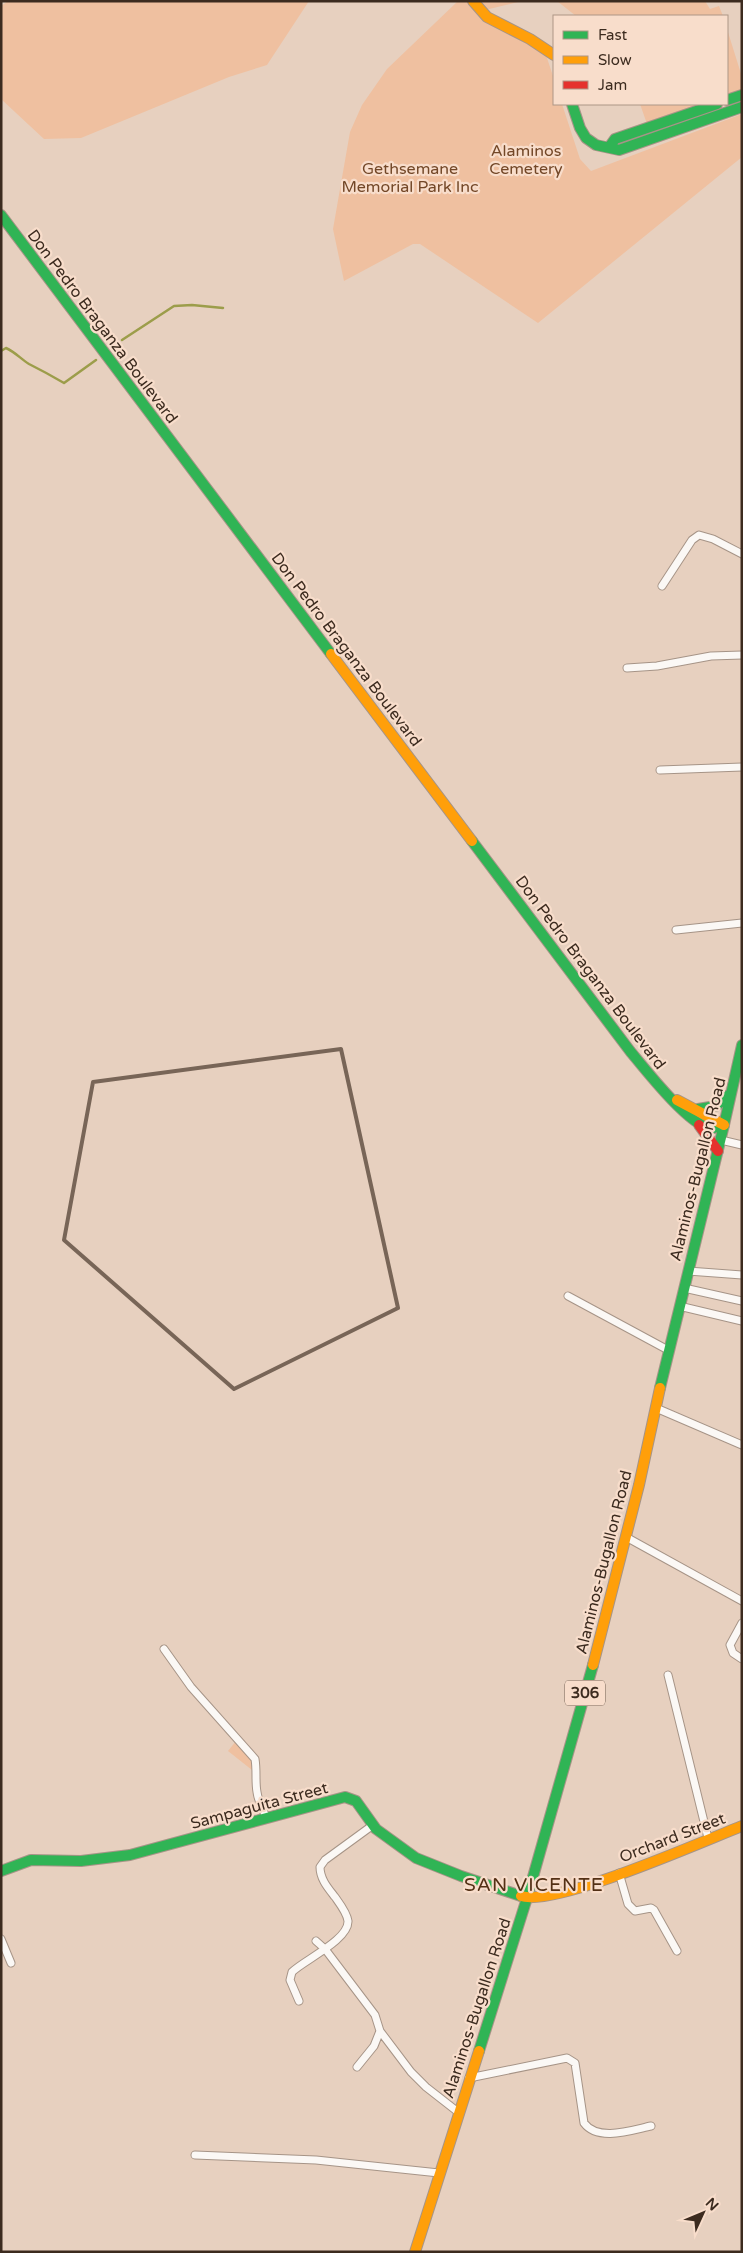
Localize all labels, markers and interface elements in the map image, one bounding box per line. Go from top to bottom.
legend [553,15,728,105]
text: Fast [598,26,628,44]
text: Slow [598,51,632,69]
text: Jam [598,76,627,94]
park label: Alaminos Cemetery [489,141,563,179]
park label: Gethsemane Memorial Park Inc [342,159,478,197]
street label: Don Pedro Braganza Boulevard [23,226,182,428]
street label: Don Pedro Braganza Boulevard [267,549,426,751]
street label: Don Pedro Braganza Boulevard [511,872,670,1074]
street label: Alaminos-Bugallon Road [665,1075,731,1263]
street label: Alaminos-Bugallon Road [571,1468,637,1656]
road number: 306 [565,1680,605,1706]
street label: Sampaguita Street [188,1778,330,1834]
street label: Orchard Street [617,1809,728,1867]
district label: SAN VICENTE [464,1874,604,1896]
street label: Alaminos-Bugallon Road [438,1915,516,2101]
north arrow [678,2188,728,2238]
text: N [702,2194,722,2214]

